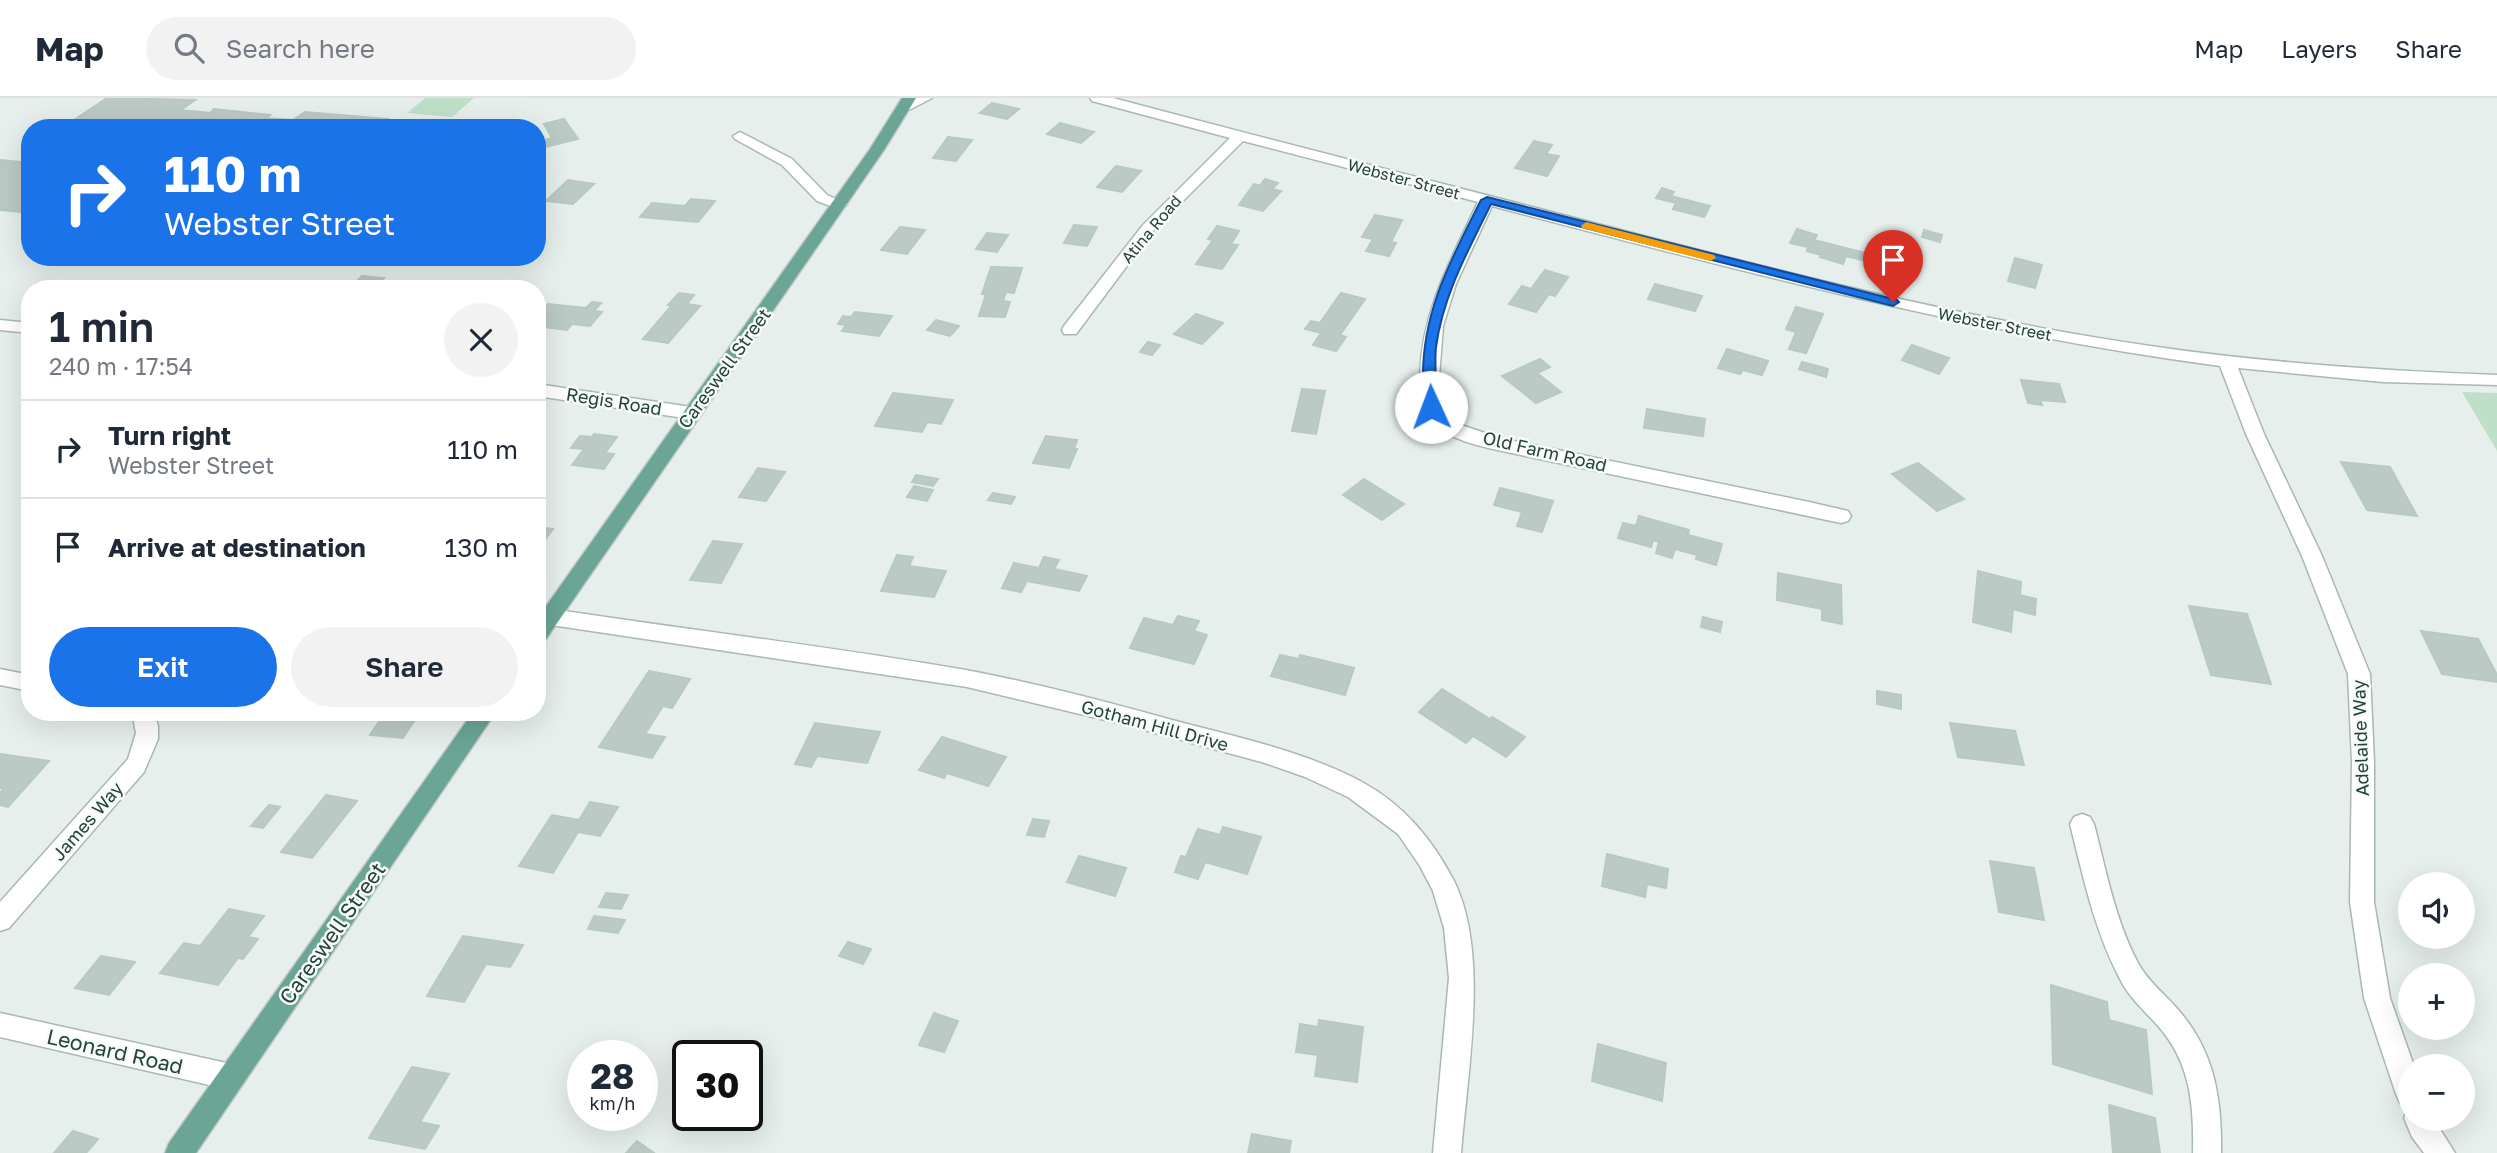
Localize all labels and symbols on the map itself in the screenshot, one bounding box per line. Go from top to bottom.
street label: Webster Street [1346,154,1462,204]
street label: Atina Road [1117,191,1185,267]
pin [1863,230,1923,302]
street label: Webster Street [1936,303,2054,345]
street label: Careswell Street [673,304,775,432]
position arrow [1394,370,1468,444]
street label: Regis Road [565,383,663,419]
street label: Old Farm Road [1481,426,1609,476]
street label: Adelaide Way [2347,679,2373,797]
street label: Gotham Hill Drive [1079,695,1231,755]
street label: James Way [47,777,127,865]
street label: Careswell Street [273,857,391,1009]
street label: Leonard Road [44,1023,186,1079]
speed limit sign: 30 [672,1040,763,1131]

